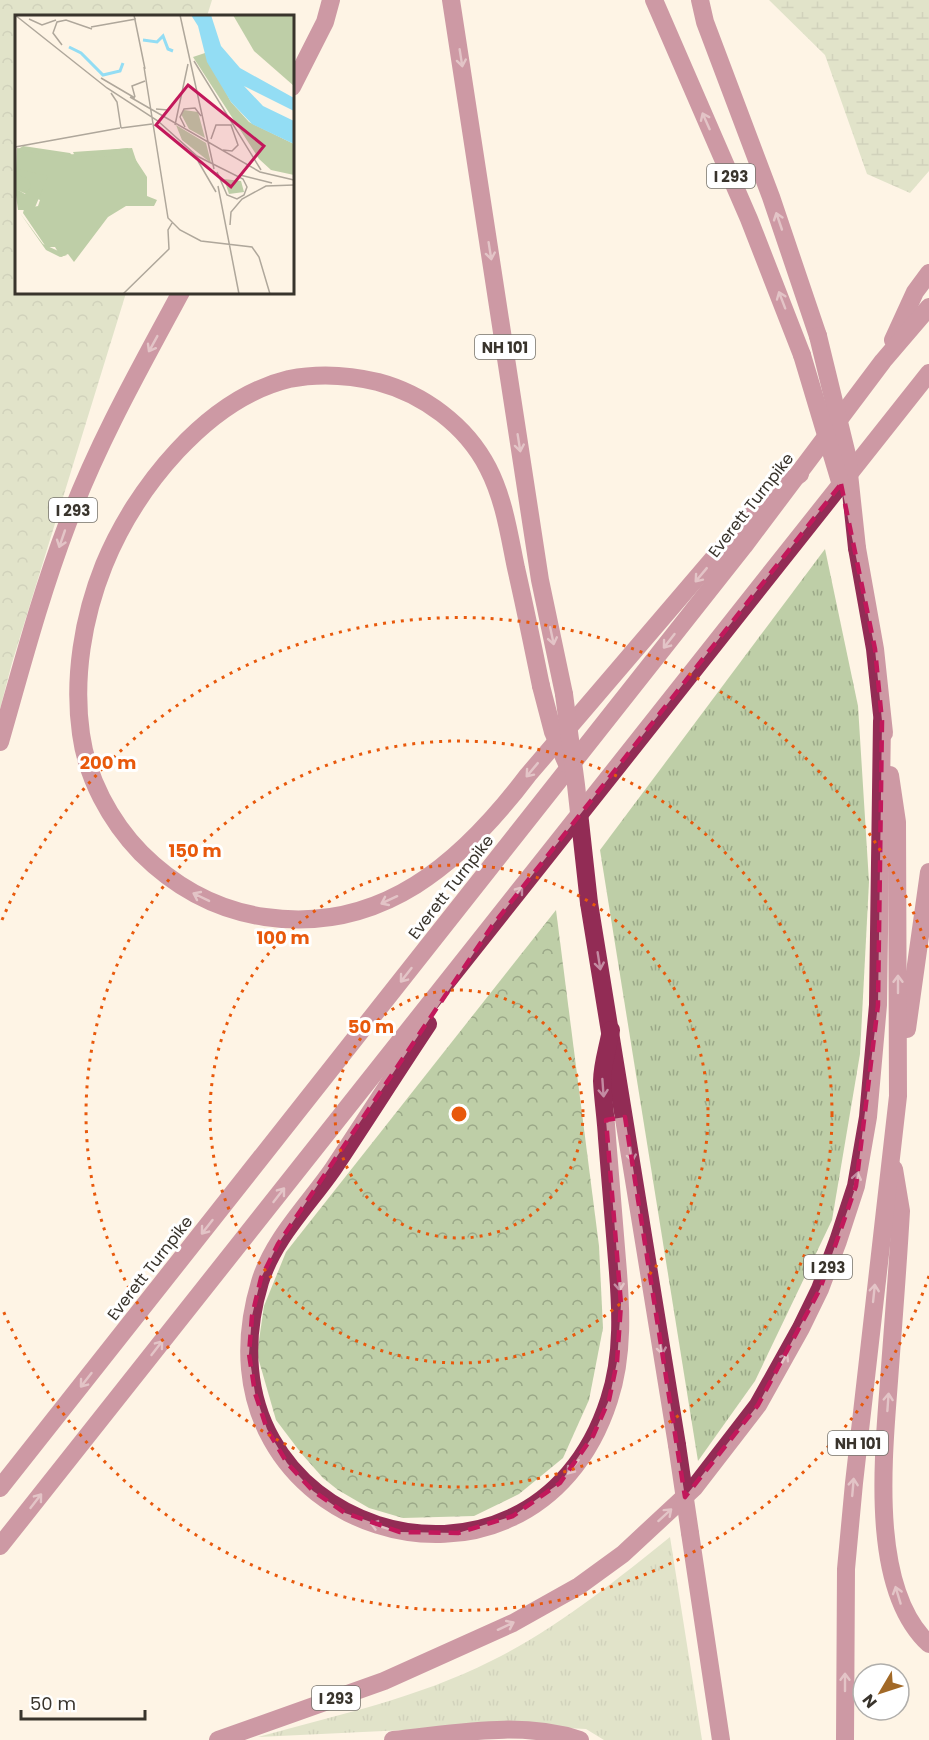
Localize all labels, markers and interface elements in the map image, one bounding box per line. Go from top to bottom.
inset map [15,15,294,294]
one-way arrow [455,47,466,67]
one-way arrow [700,112,711,130]
road number: I 293 [707,164,755,188]
one-way arrow [773,212,784,231]
one-way arrow [485,240,496,260]
one-way arrow [776,291,787,310]
one-way arrow [147,335,159,352]
road number: NH 101 [475,335,535,359]
one-way arrow [514,433,525,453]
street label: Everett Turnpike [703,448,799,562]
road number: I 293 [49,498,97,522]
one-way arrow [56,529,67,548]
one-way arrow [694,567,707,583]
one-way arrow [547,625,558,645]
one-way arrow [663,632,676,648]
text: 200 m [80,750,136,775]
one-way arrow [525,762,539,777]
street label: Everett Turnpike [403,830,499,944]
text: 150 m [168,838,222,863]
one-way arrow [511,886,524,902]
one-way arrow [192,890,210,902]
one-way arrow [381,894,399,906]
text: 100 m [256,925,310,950]
one-way arrow [594,951,605,970]
one-way arrow [399,967,412,983]
one-way arrow [892,975,904,995]
text: 50 m [348,1014,394,1039]
one-way arrow [598,1078,609,1098]
centre of rings [449,1104,469,1124]
one-way arrow [625,1143,636,1163]
one-way arrow [851,1172,862,1192]
one-way arrow [272,1187,285,1203]
street label: Everett Turnpike [102,1211,198,1325]
one-way arrow [200,1219,213,1235]
road number: I 293 [804,1255,852,1279]
one-way arrow [614,1272,625,1292]
one-way arrow [869,1284,880,1303]
one-way arrow [656,1336,667,1355]
one-way arrow [151,1340,164,1356]
one-way arrow [777,1353,789,1370]
one-way arrow [79,1372,92,1388]
one-way arrow [883,1392,894,1412]
road number: NH 101 [828,1431,888,1455]
one-way arrow [566,1459,580,1474]
one-way arrow [848,1477,859,1497]
one-way arrow [30,1493,43,1509]
one-way arrow [657,1508,672,1522]
one-way arrow [370,1520,389,1531]
one-way arrow [892,1586,903,1605]
one-way arrow [496,1620,514,1632]
north arrow [851,1662,911,1722]
one-way arrow [839,1672,851,1692]
scale bar [21,1683,146,1721]
road number: I 293 [312,1686,360,1710]
text: N [857,1689,882,1713]
text: 50 m [30,1691,76,1716]

